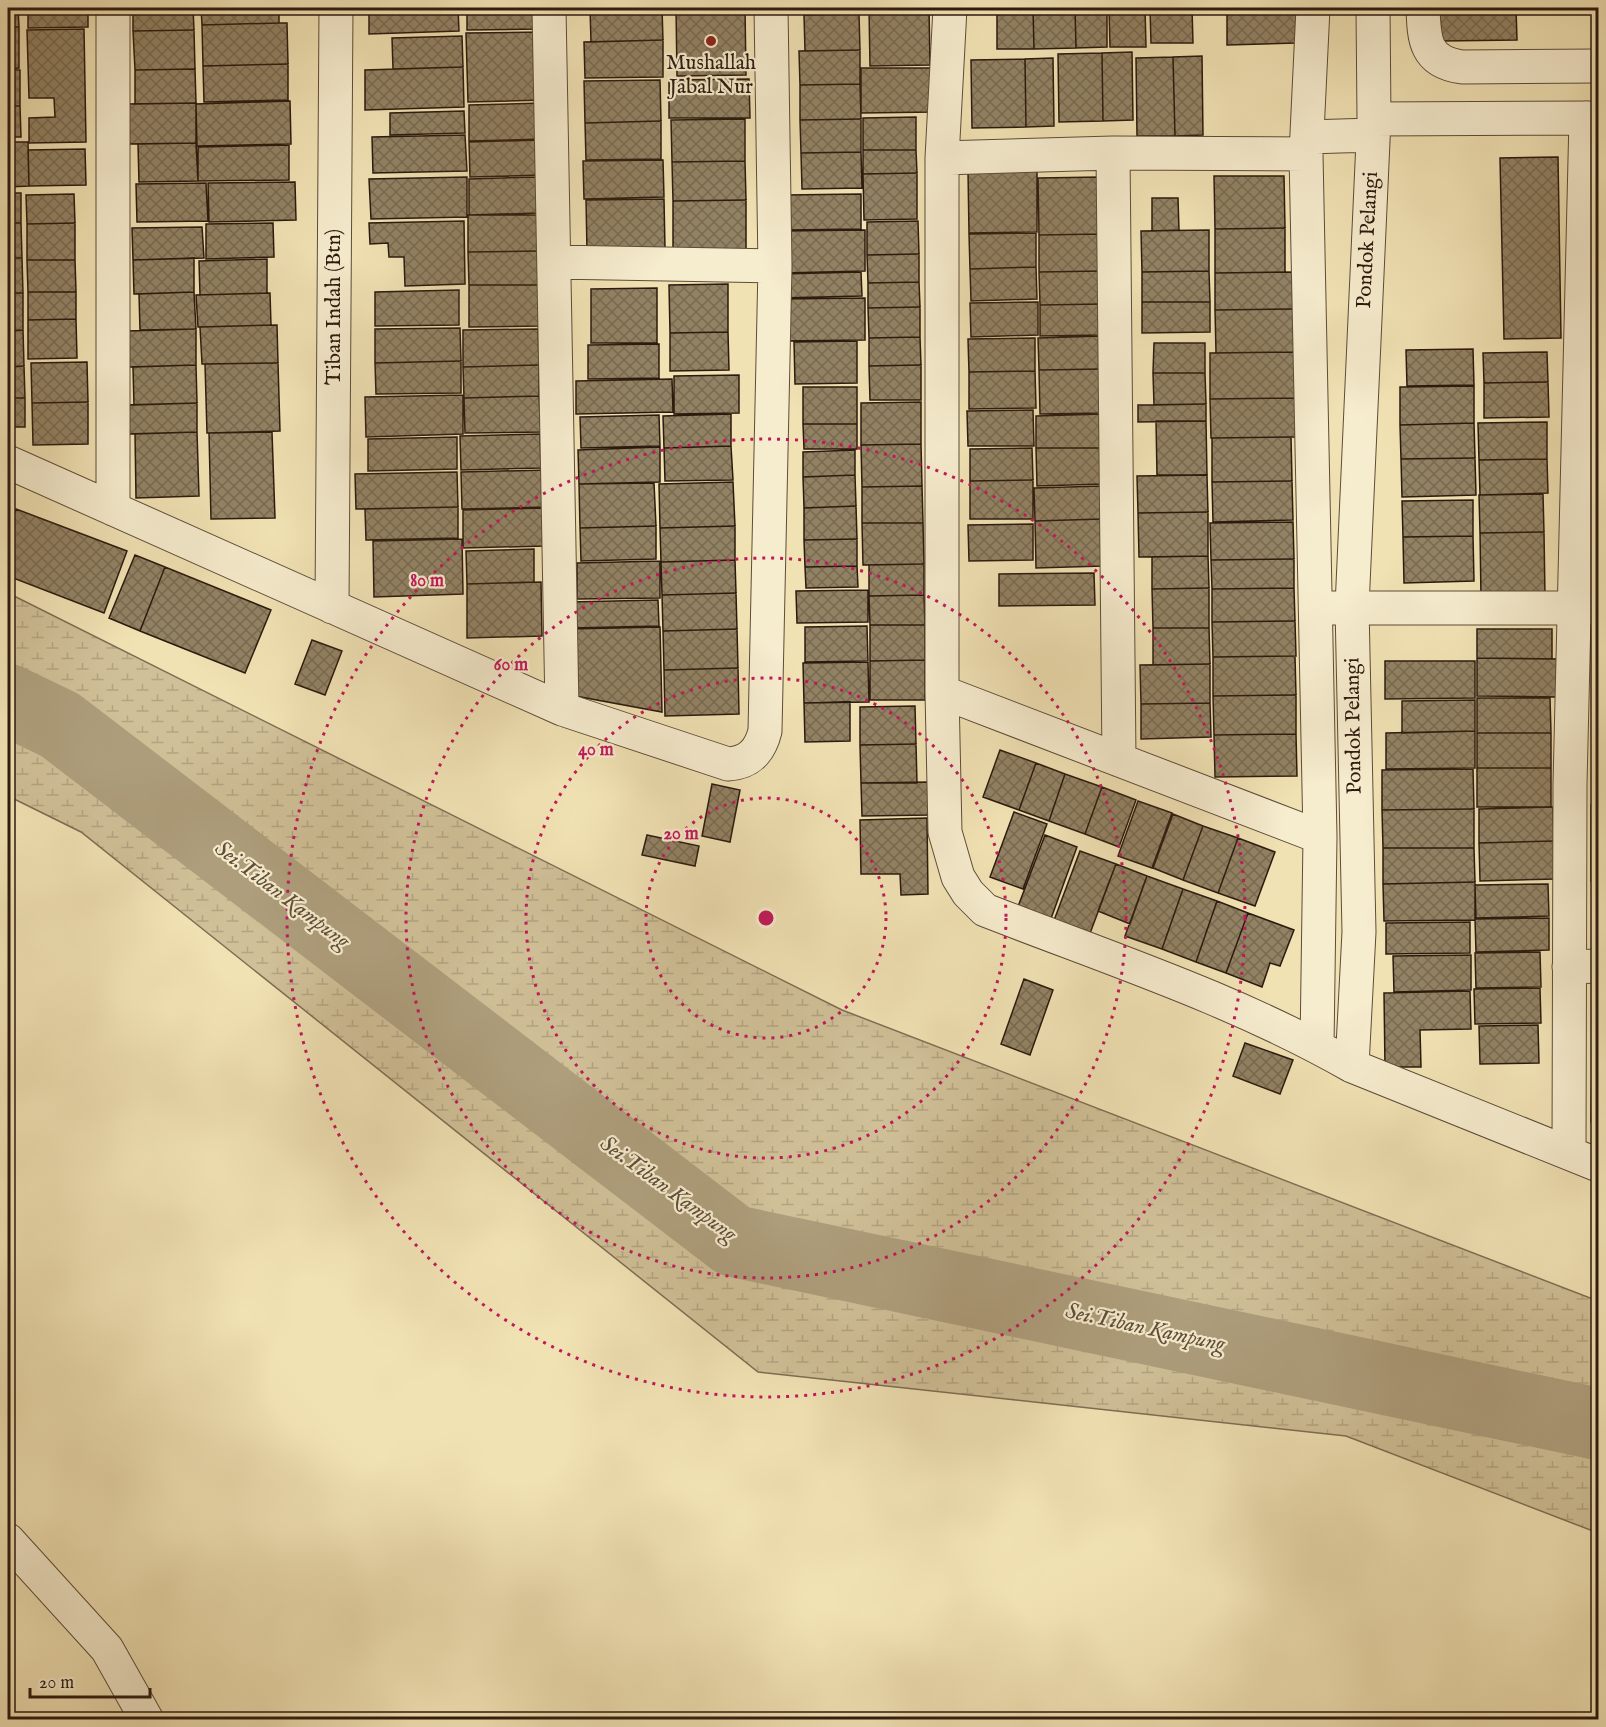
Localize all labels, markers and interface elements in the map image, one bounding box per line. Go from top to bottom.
marker: Mushallah Jabal Nur [704,34,718,48]
place label: Mushallah Jabal Nur [666,50,756,101]
street label: Pondok Pelangi [1351,171,1385,309]
street label: Tiban Indah (Btn) [321,229,348,385]
text: 80 m [410,570,444,593]
text: 60 m [494,654,528,677]
street label: Pondok Pelangi [1339,657,1369,795]
text: 40 m [578,739,614,762]
text: 20 m [663,823,699,846]
water label: Sei.Tiban Kampung [209,835,357,956]
centre of rings [756,908,776,928]
water label: Sei.Tiban Kampung [594,1130,743,1249]
water label: Sei.Tiban Kampung [1063,1297,1229,1359]
scale bar [30,1661,150,1699]
text: 20 m [39,1672,74,1695]

